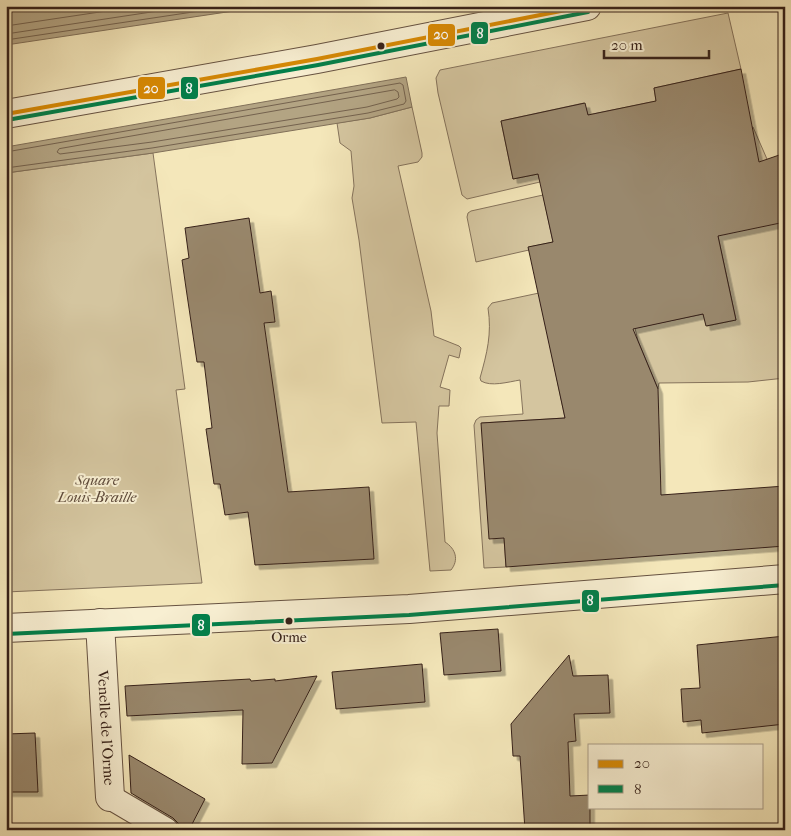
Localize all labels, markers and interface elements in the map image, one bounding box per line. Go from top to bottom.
line badge: 8 [470,21,489,45]
line badge: 20 [427,23,456,47]
text: 8 [476,25,484,42]
text: 20 [434,26,449,43]
scale bar [604,28,708,60]
text: 20 m [611,36,643,54]
unlabelled marker [376,41,386,51]
line badge: 20 [137,76,166,100]
line badge: 8 [180,76,199,100]
text: 20 [144,80,159,97]
text: 8 [185,80,193,97]
park label: Square Louis-Braille [57,471,137,506]
line badge: 8 [581,589,600,613]
text: 8 [586,592,594,609]
line badge: 8 [191,613,211,637]
marker: Orme [284,616,294,626]
text: 8 [197,617,205,634]
place label: Orme [271,629,307,646]
street label: Venelle de l'Orme [94,669,118,787]
legend [588,744,764,808]
text: 20 [634,754,650,772]
text: 8 [634,780,642,798]

